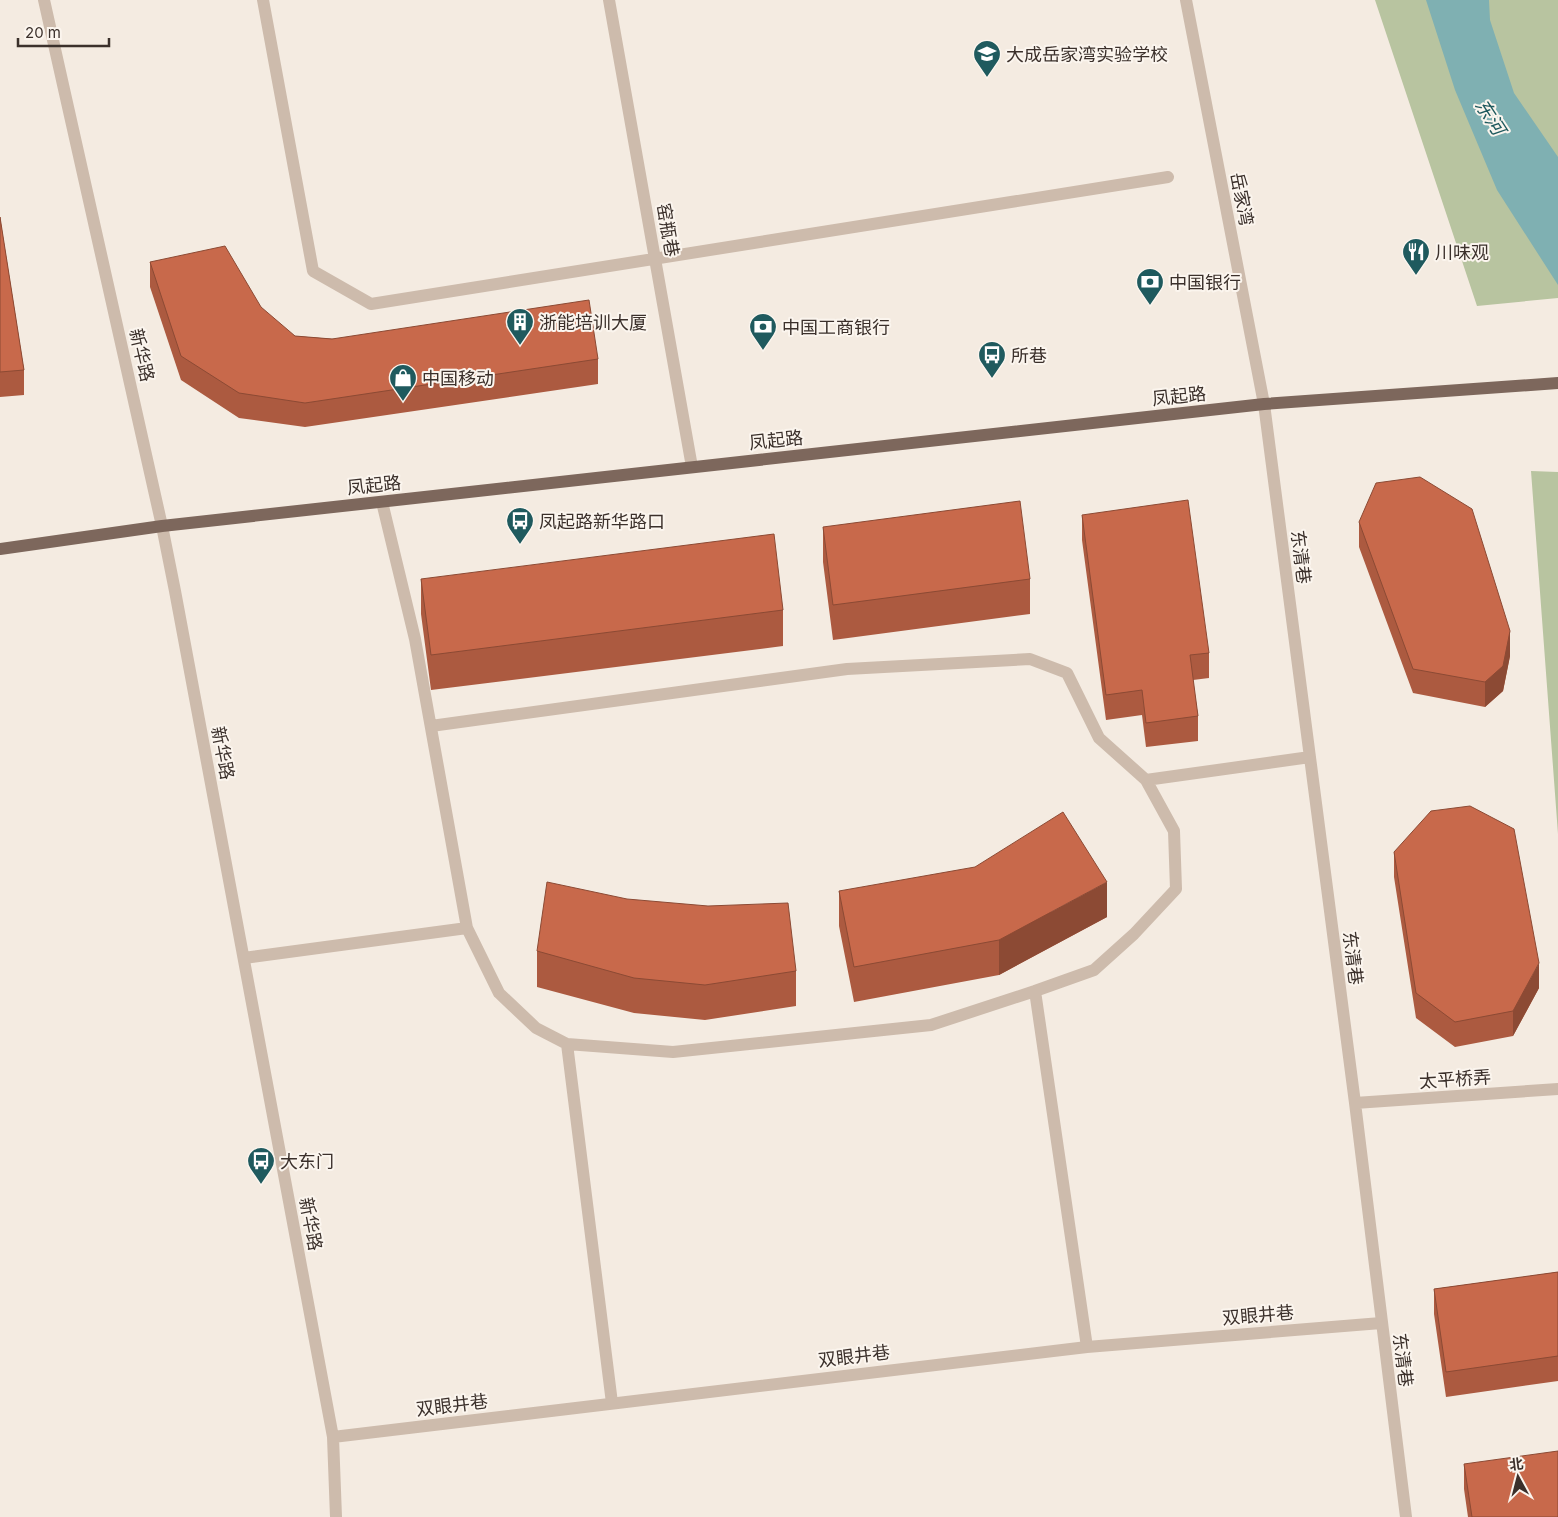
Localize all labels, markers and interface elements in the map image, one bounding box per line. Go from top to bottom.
scale bar [18,15,109,47]
text: 20 m [25,23,61,42]
school or university icon: 大成岳家湾实验学校 [972,39,1002,78]
place label: 大成岳家湾实验学校 [1006,44,1168,65]
water label: 东河 [1470,95,1512,143]
street label: 岳家湾 [1227,170,1257,228]
street label: 窑瓶巷 [653,202,683,258]
restaurant icon: 川味观 [1401,237,1431,276]
place label: 川味观 [1435,242,1489,263]
bank icon: 中国银行 [1135,267,1165,306]
place label: 中国银行 [1169,272,1241,293]
building icon: 浙能培训大厦 [505,307,535,346]
place label: 浙能培训大厦 [539,312,647,333]
bank icon: 中国工商银行 [748,312,778,351]
place label: 中国工商银行 [782,317,890,338]
street label: 新华路 [126,326,158,384]
bus stop icon: 所巷 [977,340,1007,379]
place label: 所巷 [1011,345,1047,366]
shop icon: 中国移动 [388,363,418,402]
place label: 中国移动 [422,368,494,389]
street label: 凤起路 [1151,383,1207,409]
street label: 凤起路 [748,427,804,453]
street label: 凤起路 [346,472,402,498]
bus stop icon: 凤起路新华路口 [505,506,535,545]
place label: 凤起路新华路口 [539,511,665,532]
street label: 东清巷 [1287,529,1315,585]
street label: 新华路 [208,724,238,782]
street label: 东清巷 [1339,930,1367,986]
street label: 太平桥弄 [1418,1066,1492,1092]
bus stop icon: 大东门 [246,1146,276,1185]
place label: 大东门 [280,1151,334,1172]
street label: 新华路 [296,1195,326,1253]
street label: 双眼井巷 [1221,1301,1295,1329]
street label: 东清巷 [1389,1332,1417,1388]
street label: 双眼井巷 [817,1341,891,1371]
street label: 双眼井巷 [415,1390,489,1420]
north arrow [1493,1452,1543,1502]
text: 北 [1508,1454,1524,1473]

